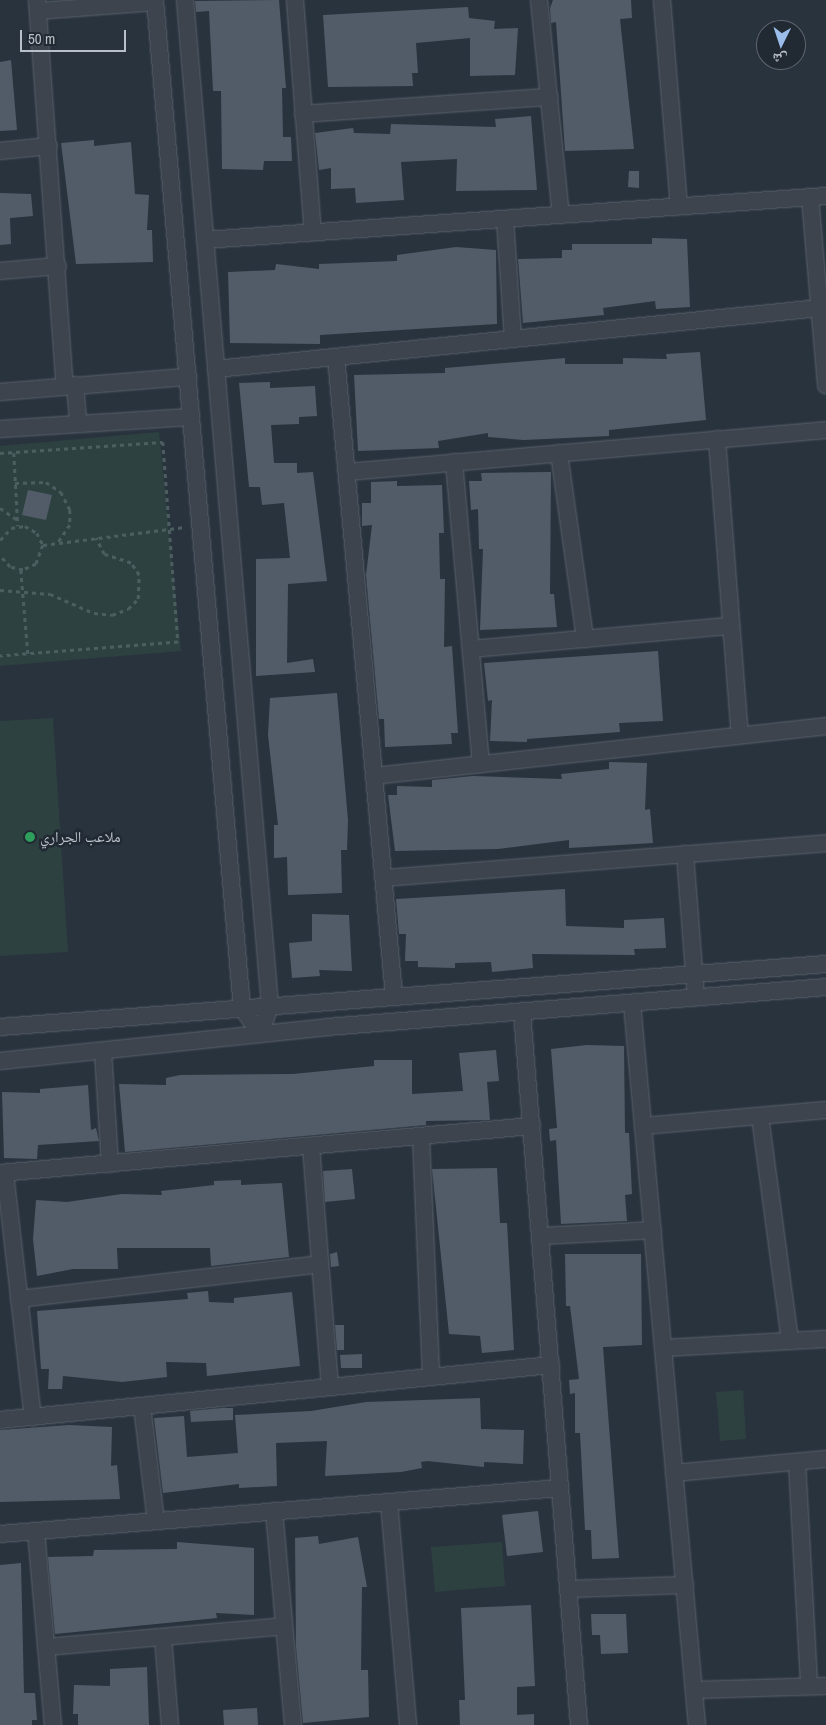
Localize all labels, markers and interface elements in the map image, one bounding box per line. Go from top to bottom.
scale bar [22,20,129,52]
north arrow [756,20,806,70]
text: 50 m [28,28,55,49]
text: ش [772,49,788,68]
place label: ملاعب الجراري [40,828,121,846]
marker: ملاعب الجراري [24,831,36,843]

